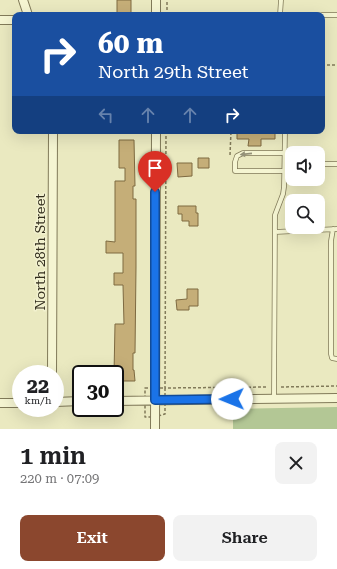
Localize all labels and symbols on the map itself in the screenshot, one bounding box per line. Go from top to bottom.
one-way arrow [240,150,252,157]
pin [138,151,172,192]
street label: North 28th Street [32,193,48,311]
speed limit sign: 30 [72,365,124,417]
position arrow [211,378,253,420]

